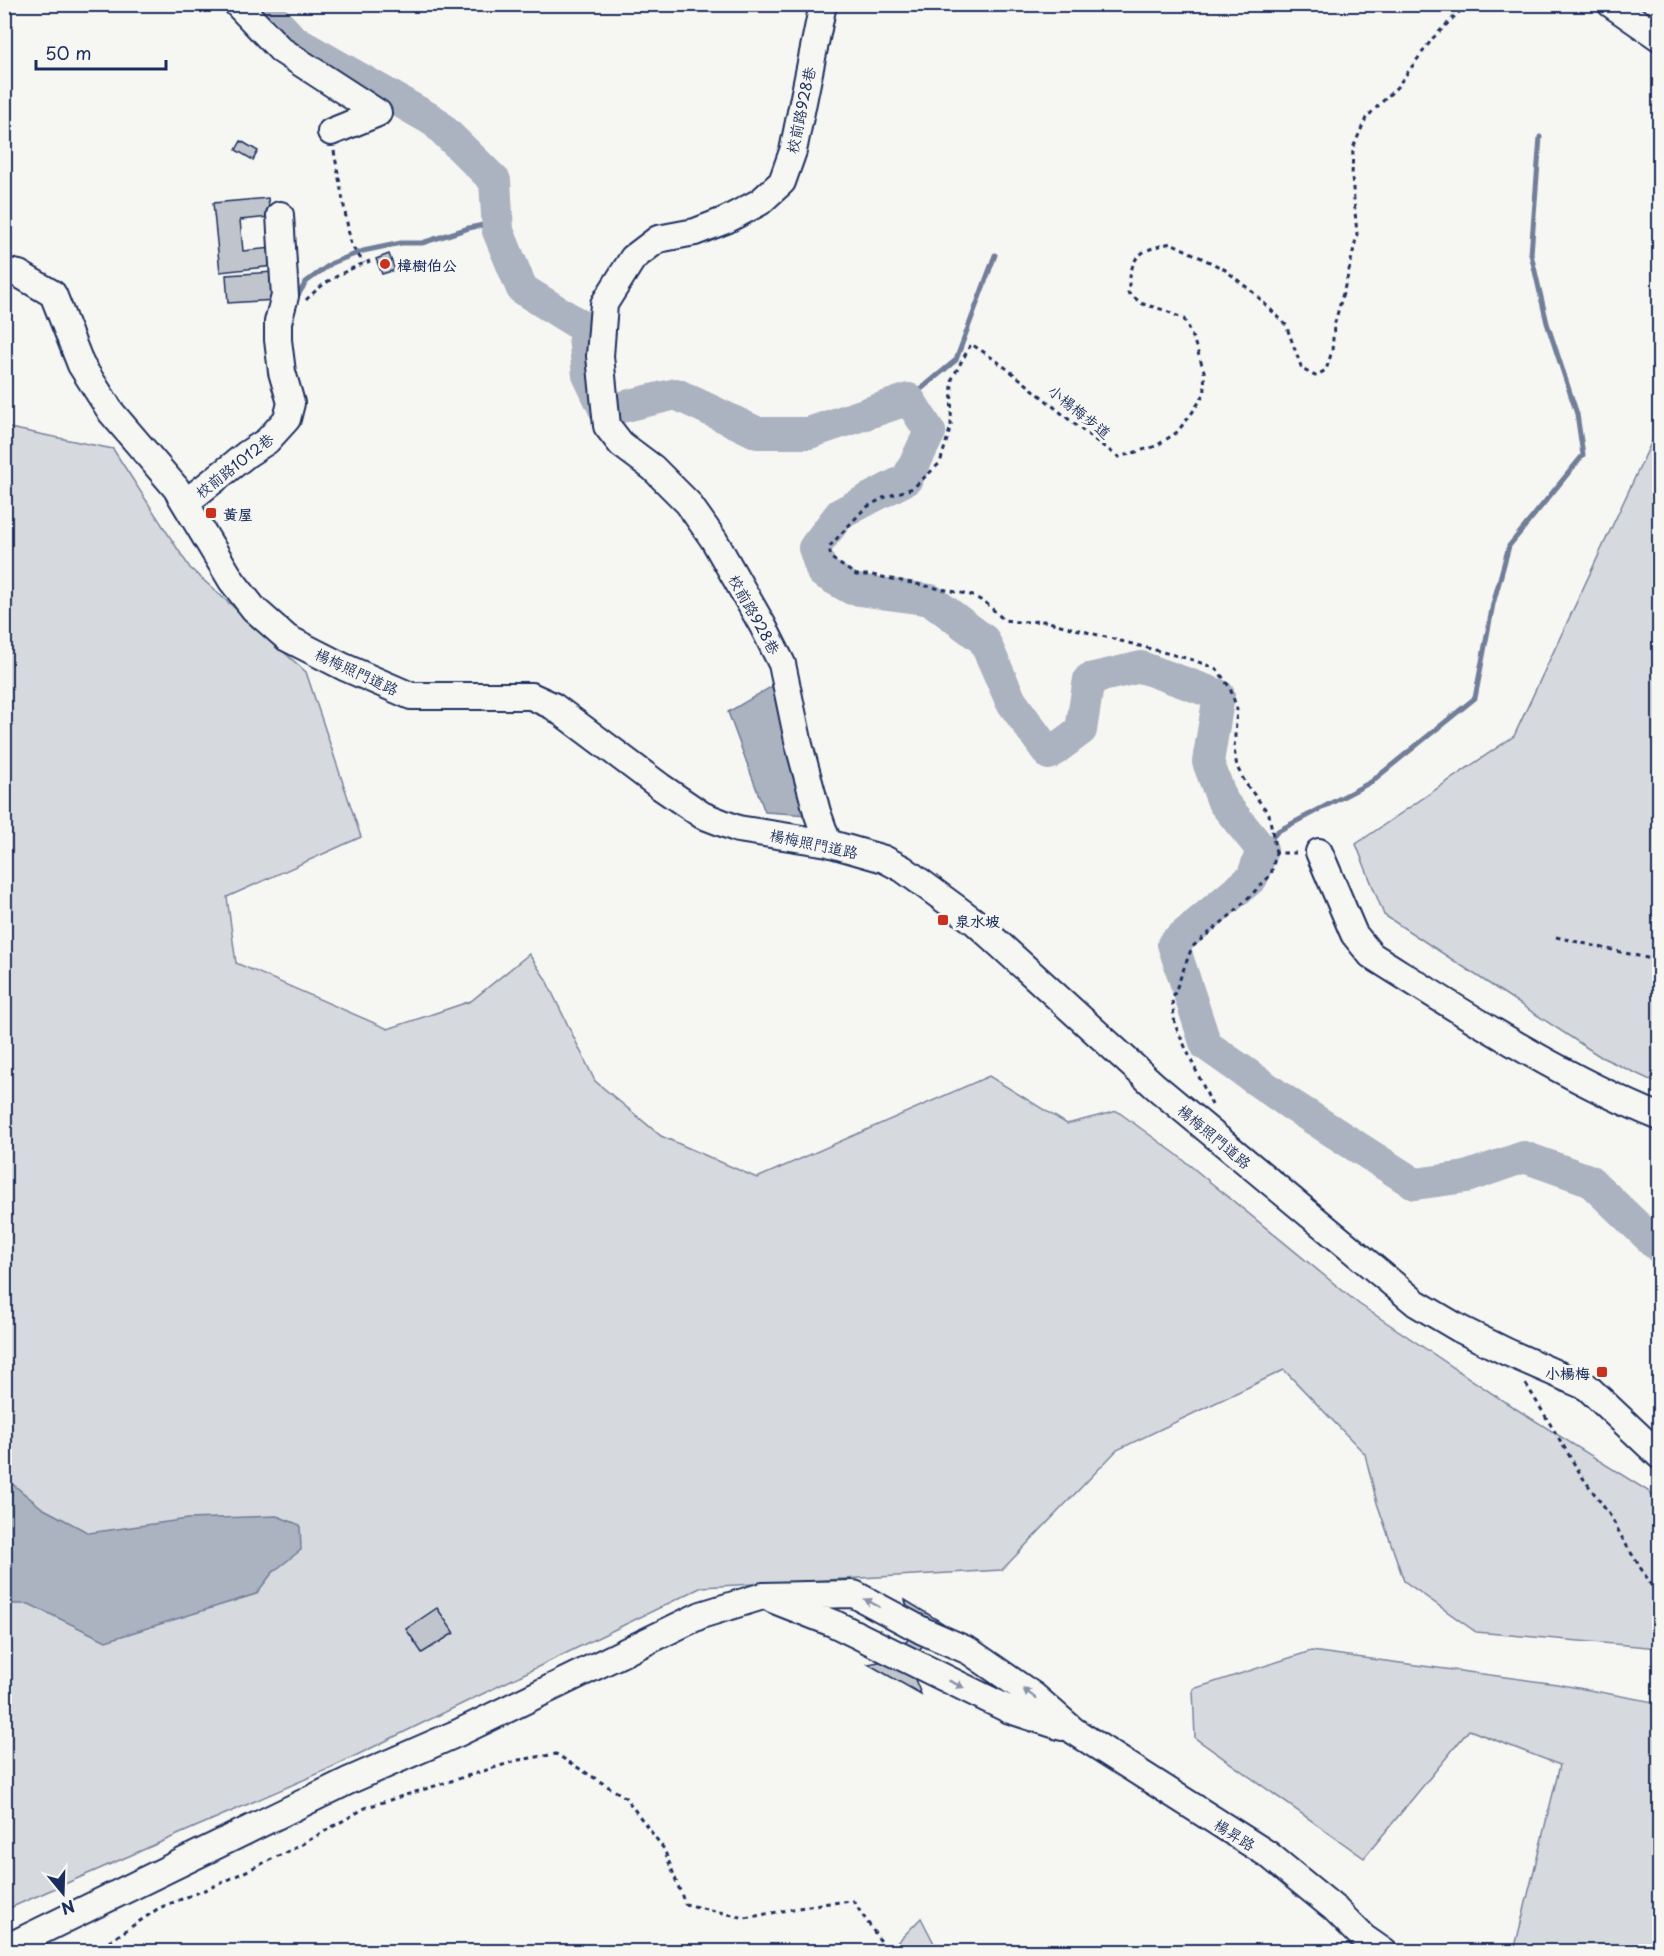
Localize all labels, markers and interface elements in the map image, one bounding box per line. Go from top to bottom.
scale bar [36,33,166,71]
text: 50 m [45,39,92,66]
street label: 校前路928巷 [780,64,820,156]
place label: 樟樹伯公 [397,253,457,276]
marker: 樟樹伯公 [378,257,392,271]
street label: 小楊梅步道 [1044,378,1116,444]
street label: 校前路1012巷 [190,427,278,503]
place label: 黃屋 [223,502,253,525]
marker: 黃屋 [204,506,218,520]
street label: 校前路928巷 [724,570,786,658]
street label: 楊梅照門道路 [311,642,403,700]
street label: 楊梅照門道路 [768,822,860,864]
place label: 泉水坡 [955,909,1000,932]
marker: 泉水坡 [936,913,950,927]
street label: 楊梅照門道路 [1173,1098,1257,1174]
place label: 小楊梅 [1545,1361,1590,1384]
marker: 小楊梅 [1595,1365,1609,1379]
one-way arrow [863,1598,880,1608]
one-way arrow [948,1679,965,1689]
one-way arrow [1022,1688,1037,1700]
street label: 楊昇路 [1210,1812,1260,1856]
north arrow [33,1863,93,1923]
text: N [58,1895,78,1922]

